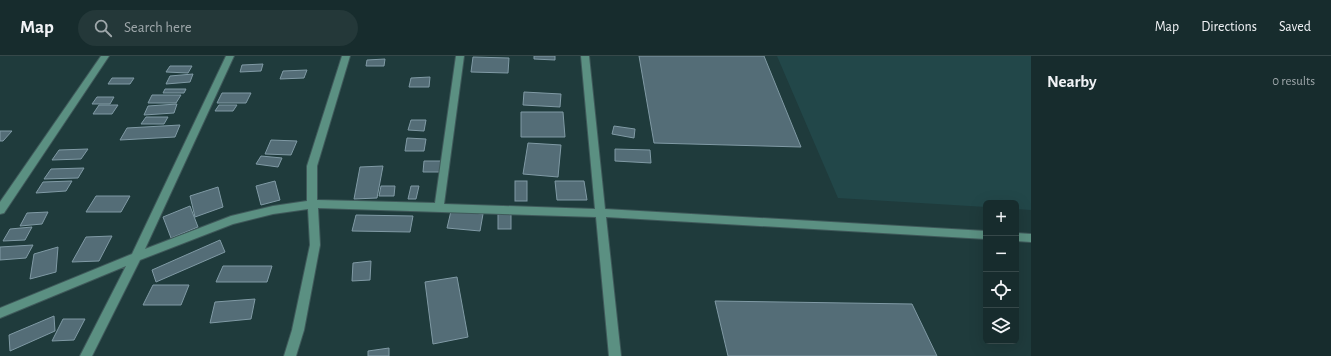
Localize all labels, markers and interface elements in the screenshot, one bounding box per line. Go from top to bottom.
search box [78,10,358,46]
icon: search [92,17,114,39]
text: Map [20,18,54,37]
text: Search here [124,20,192,35]
text: Map [1155,20,1179,34]
text: Directions [1201,20,1257,34]
text: Saved [1279,20,1311,34]
text: Nearby [1047,73,1097,90]
text: 0 results [1272,75,1315,88]
map controls [983,200,1019,344]
button: + [983,200,1019,236]
button: − [983,236,1019,272]
button: locate [983,272,1019,308]
button: layers [983,308,1019,344]

